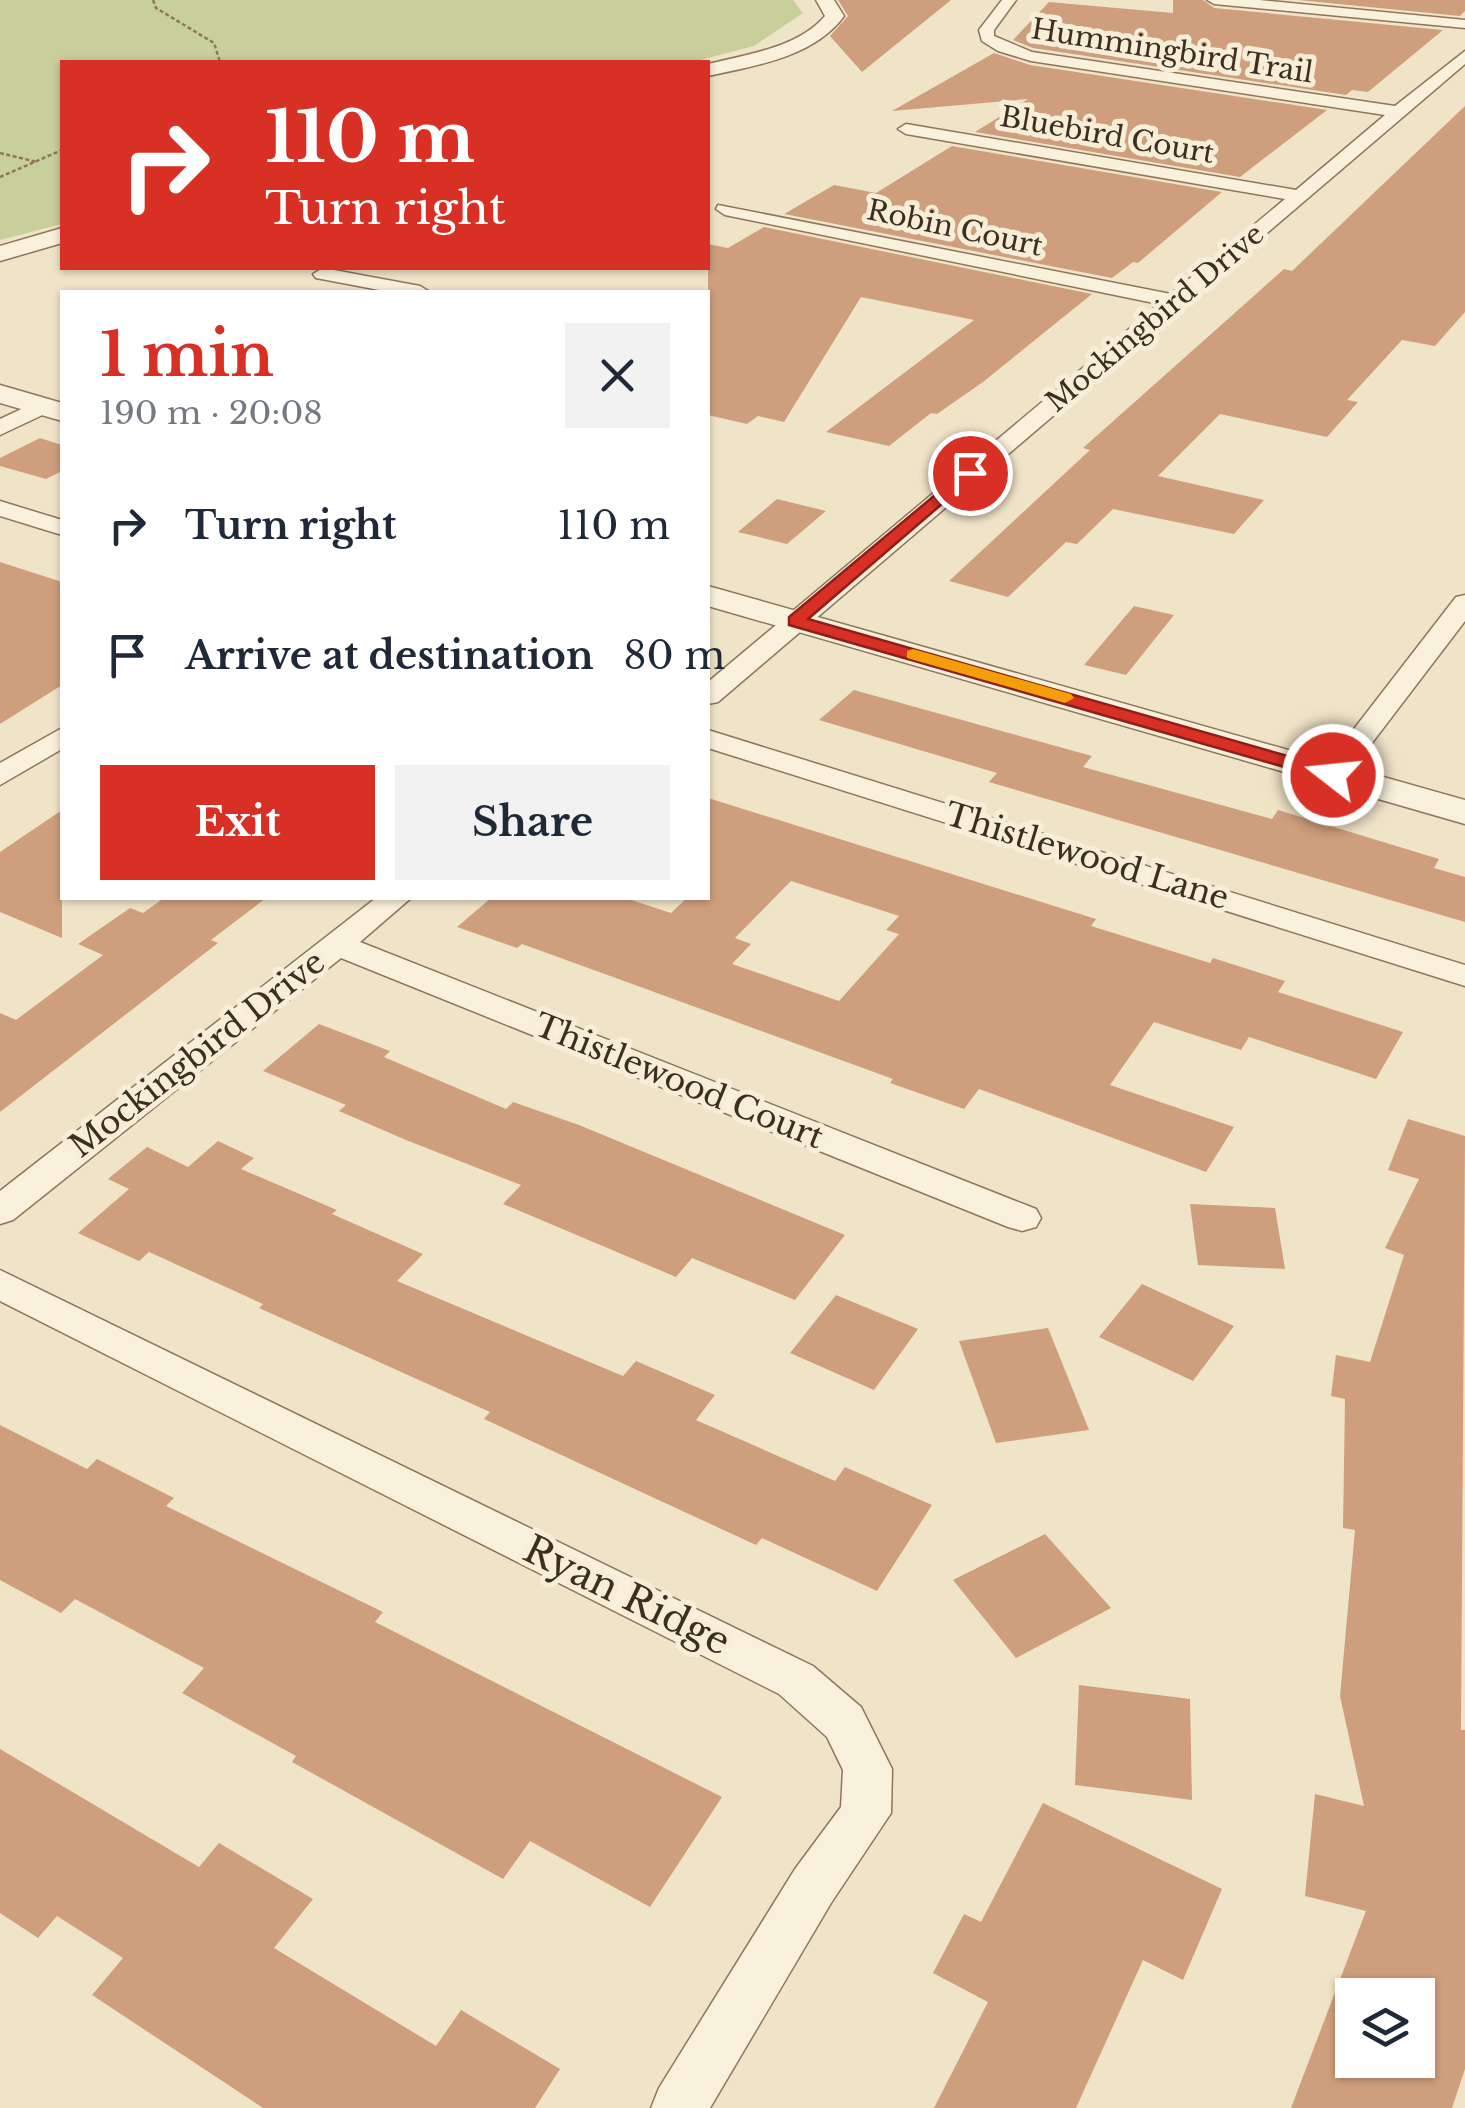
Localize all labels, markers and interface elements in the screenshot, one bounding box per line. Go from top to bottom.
street label: Hummingbird Trail [1029,11,1315,91]
text: 110 m [265,94,475,181]
street label: Bluebird Court [997,99,1217,171]
icon: right [100,100,230,230]
text: Turn right [265,180,506,236]
street label: Robin Court [864,192,1046,264]
street label: Mockingbird Drive [1039,217,1271,419]
text: 1 min [100,318,274,392]
button: close [565,323,670,428]
text: 190 m · 20:08 [100,393,323,433]
pin [928,431,1013,516]
icon: arrive [943,446,998,501]
icon: right [100,498,155,553]
text: Turn right [185,502,396,549]
text: 110 m [557,502,670,549]
icon: arrive [100,628,155,683]
text: Arrive at destination [185,632,594,679]
text: 80 m [624,632,725,679]
position arrow [1281,723,1385,827]
button: Exit [100,765,375,880]
button: Share [395,765,670,880]
street label: Thistlewood Lane [940,794,1234,918]
street label: Mockingbird Drive [61,942,333,1166]
street label: Thistlewood Court [529,1005,829,1157]
street label: Ryan Ridge [516,1525,738,1665]
map controls [1335,1978,1435,2078]
button: layers [1335,1978,1435,2078]

